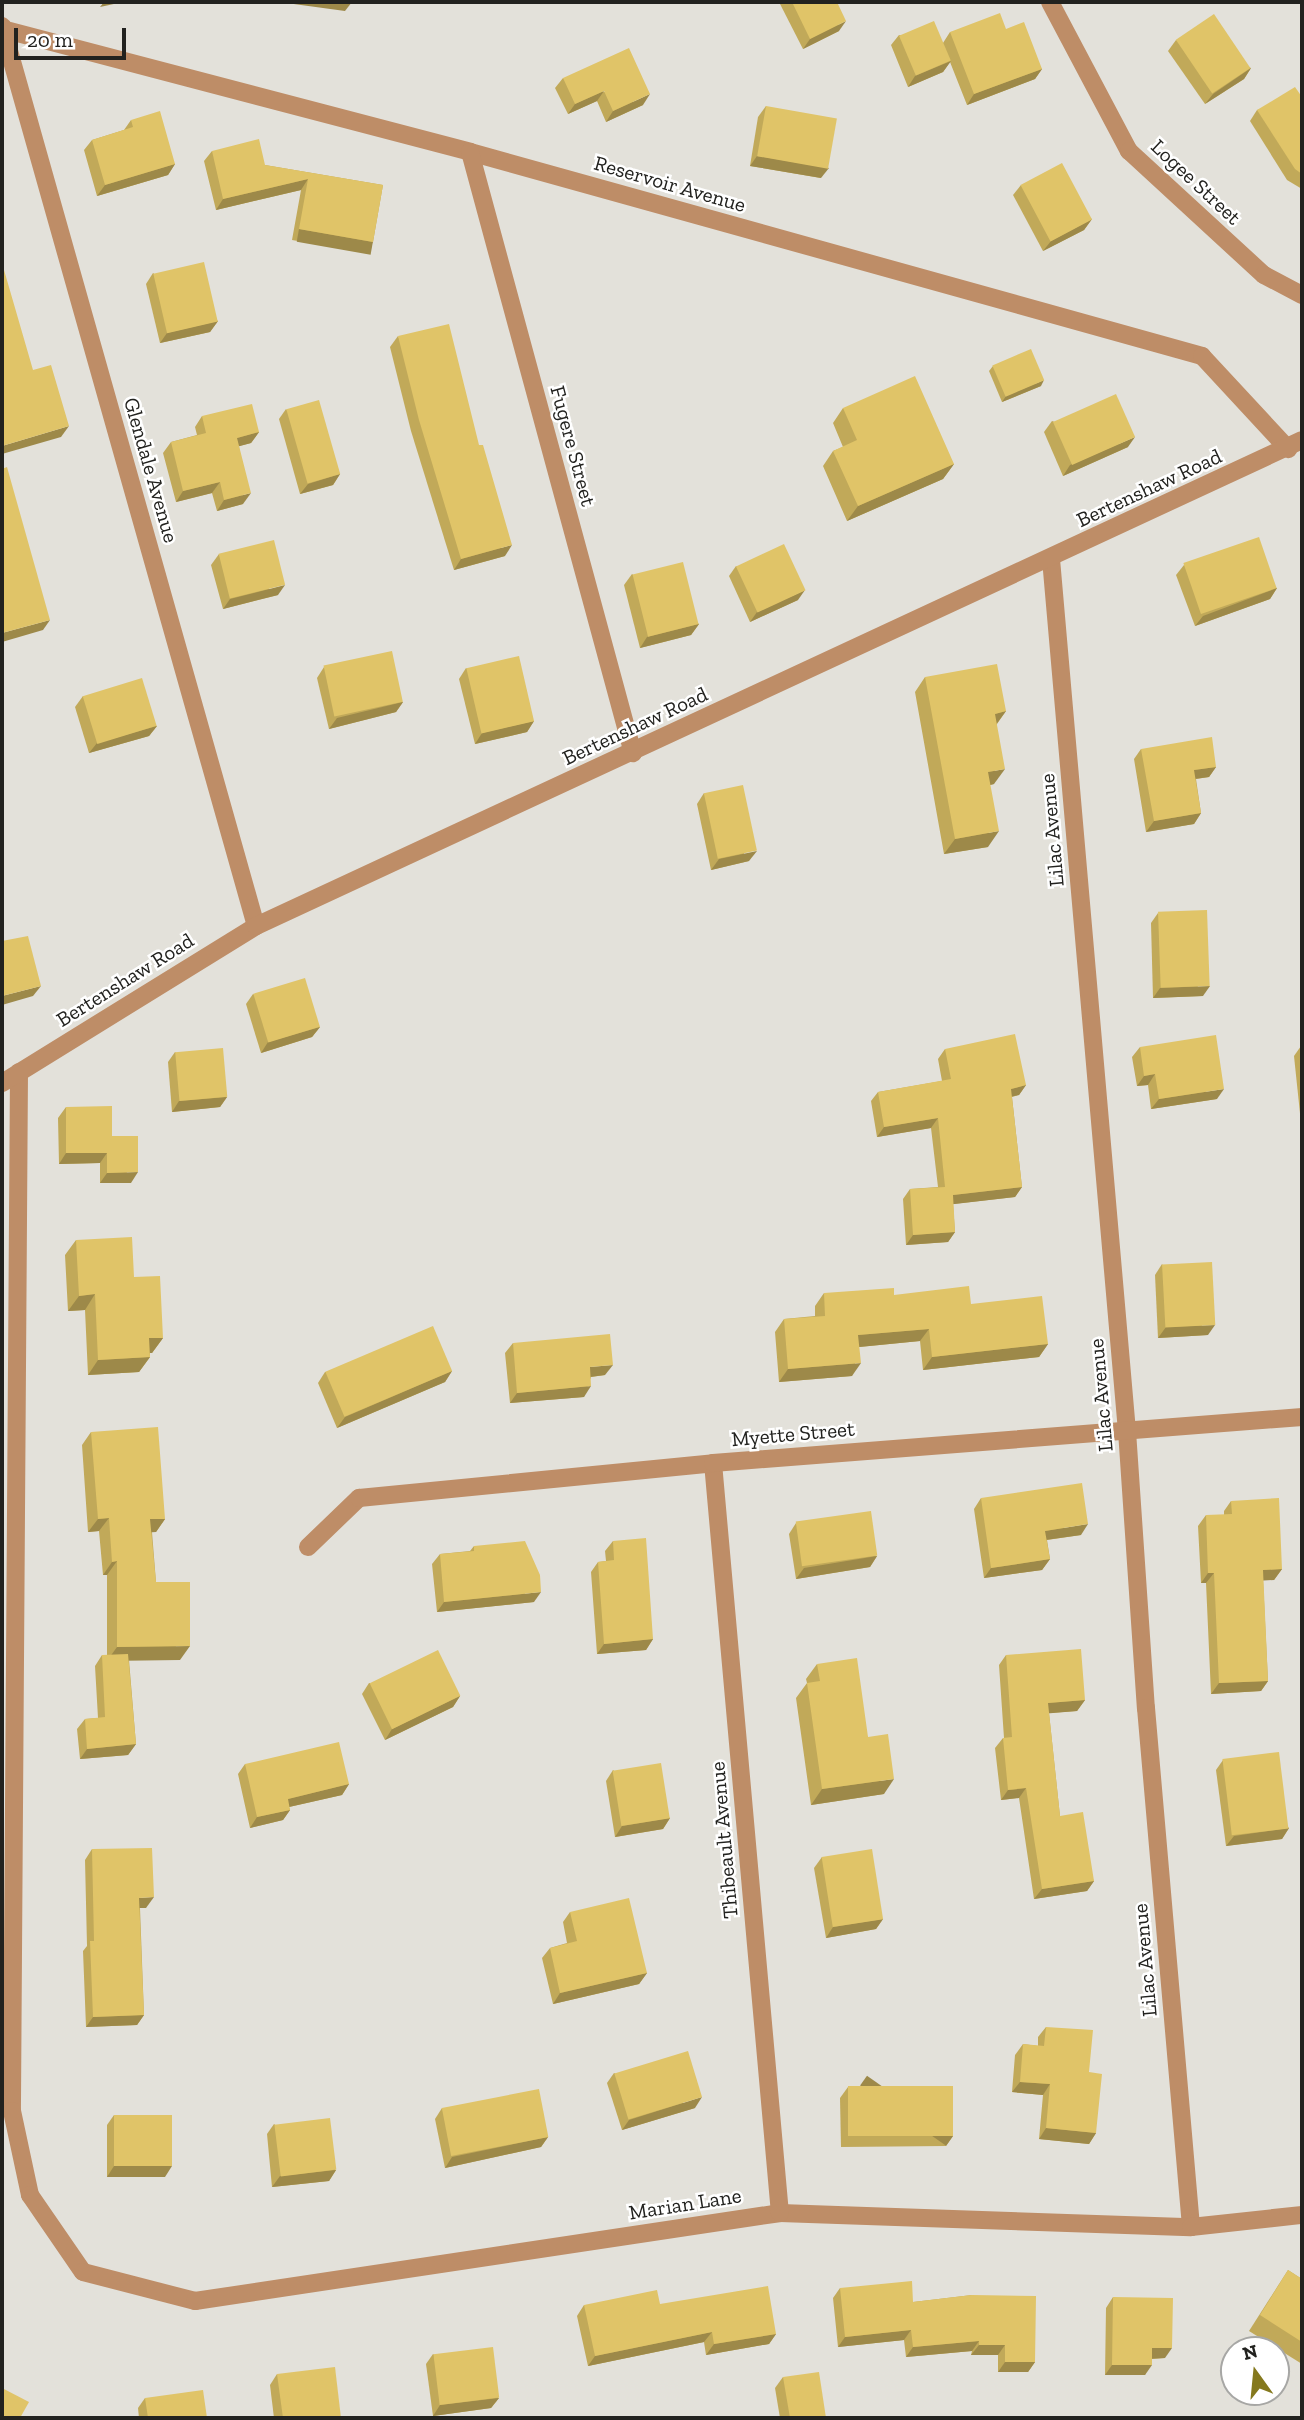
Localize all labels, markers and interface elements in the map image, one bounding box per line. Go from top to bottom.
scale bar [18,14,130,58]
text: 20 m [27,27,73,52]
street label: Logee Street [1146,134,1246,230]
street label: Reservoir Avenue [591,150,749,218]
street label: Fugere Street [545,383,601,509]
street label: Glendale Avenue [118,394,184,546]
street label: Bertenshaw Road [1072,443,1226,533]
street label: Bertenshaw Road [558,681,712,771]
street label: Lilac Avenue [1034,772,1070,888]
street label: Bertenshaw Road [51,928,199,1032]
street label: Lilac Avenue [1083,1337,1119,1453]
street label: Myette Street [730,1416,856,1452]
street label: Thibeault Avenue [705,1760,743,1920]
street label: Lilac Avenue [1127,1902,1163,2018]
street label: Marian Lane [627,2183,743,2225]
north arrow [1220,2336,1290,2406]
text: N [1240,2339,1260,2365]

